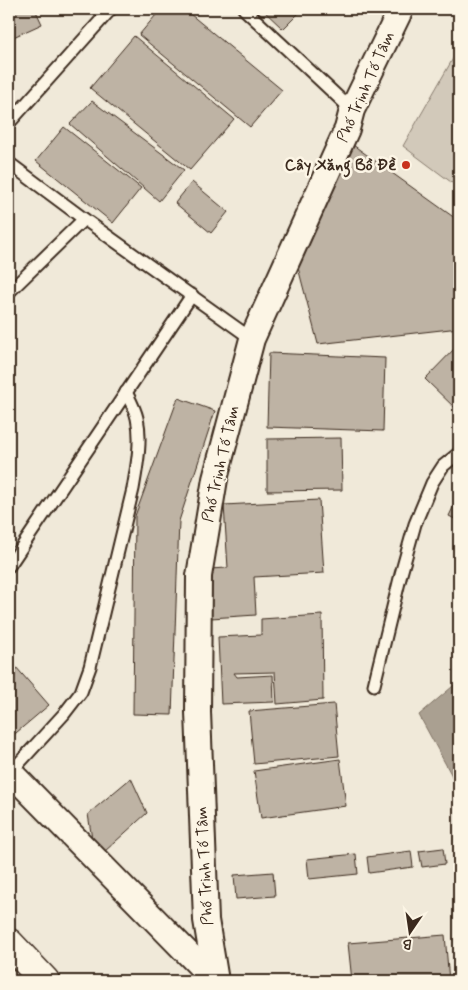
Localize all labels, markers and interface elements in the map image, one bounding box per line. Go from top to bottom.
street label: Phố Trịnh Tố Tâm [332,28,400,146]
place label: Cây Xăng Bồ Đề [285,155,396,178]
marker: Cây Xăng Bồ Đề [400,159,412,171]
street label: Phố Trịnh Tố Tâm [197,404,245,524]
street label: Phố Trịnh Tố Tâm [191,806,219,926]
north arrow [386,908,436,958]
text: B [401,934,414,953]

